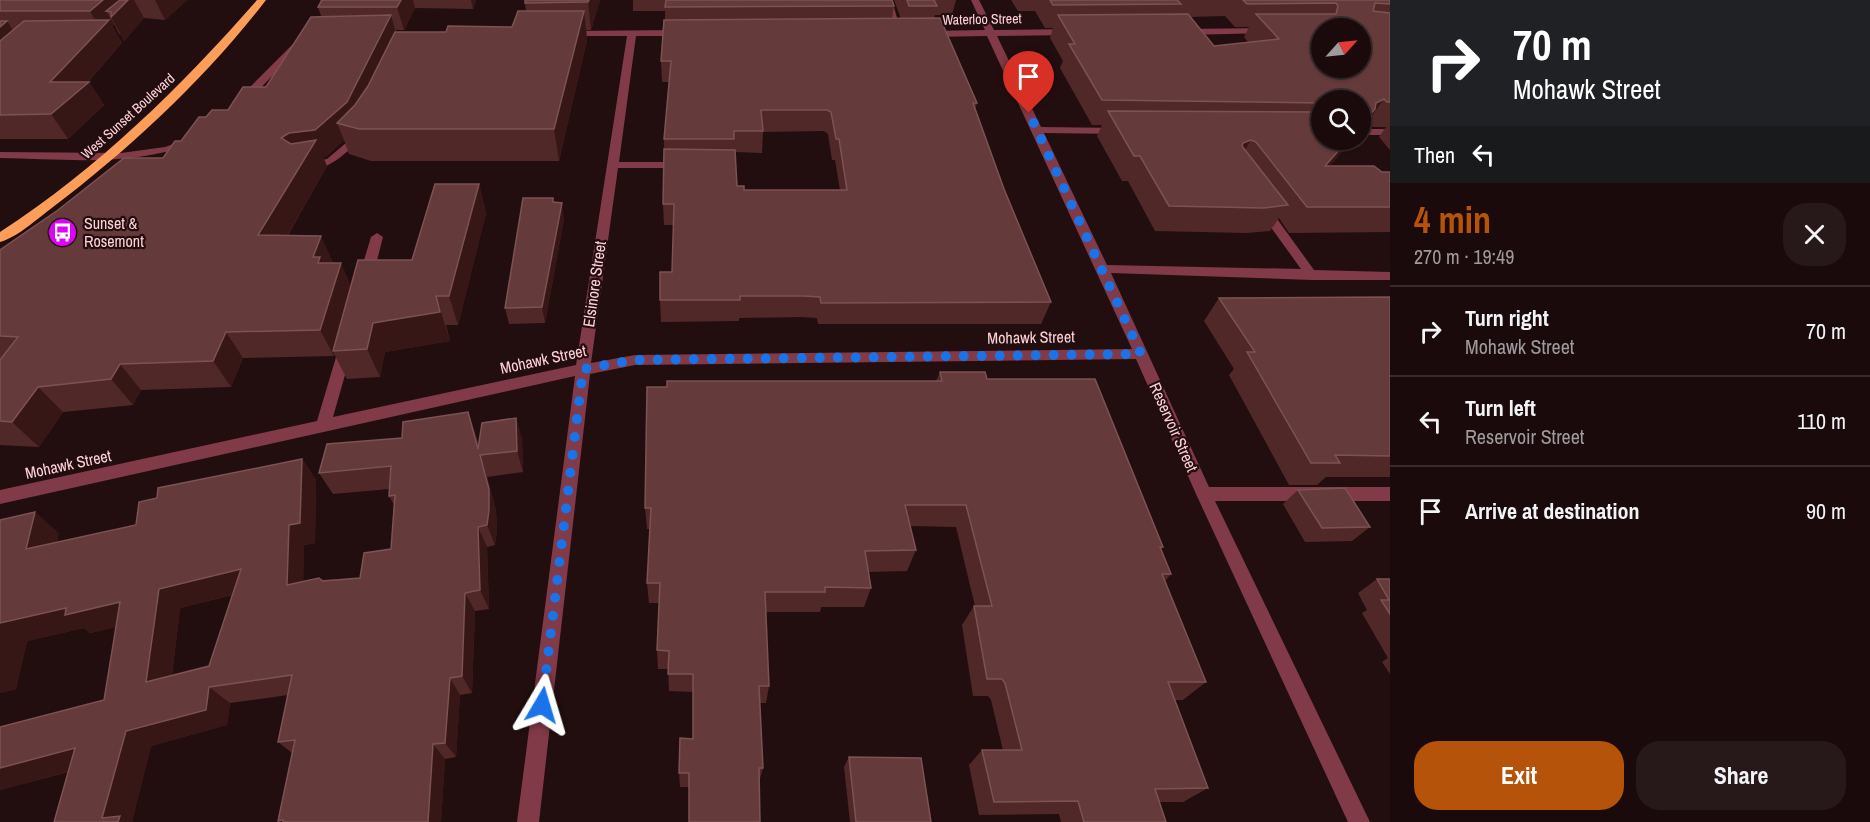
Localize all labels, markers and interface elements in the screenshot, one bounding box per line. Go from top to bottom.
street label: Waterloo Street [942,9,1022,29]
text: 70 m [1513,17,1592,73]
north arrow [1311,18,1371,78]
map controls [1311,18,1371,150]
icon: right [1414,24,1492,102]
pin [1003,51,1054,113]
icon: arrive [1012,60,1045,93]
street label: West Sunset Boulevard [77,69,179,163]
text: Mohawk Street [1513,71,1661,107]
button: search [1311,90,1371,150]
icon: left [1467,138,1500,171]
text: Then [1414,140,1455,170]
text: 4 min [1414,196,1491,244]
button: close [1783,203,1846,266]
place label: Sunset & Rosemont [84,212,144,252]
bus stop icon: Sunset & Rosemont [47,216,79,248]
street label: Elsinore Street [577,239,611,329]
text: 270 m · 19:49 [1414,243,1514,270]
text: Turn right [1465,303,1549,333]
icon: right [1414,315,1447,348]
text: 70 m [1806,316,1846,346]
street label: Mohawk Street [987,325,1075,349]
text: Mohawk Street [1465,333,1574,360]
street label: Mohawk Street [498,339,588,379]
street label: Reservoir Street [1145,379,1204,475]
text: Turn left [1465,393,1536,423]
icon: left [1414,405,1447,438]
text: 110 m [1797,406,1846,436]
text: Reservoir Street [1465,423,1584,450]
street label: Mohawk Street [23,444,113,484]
icon: arrive [1414,495,1447,528]
text: Arrive at destination [1465,496,1639,526]
text: 90 m [1806,496,1846,526]
position arrow [510,673,574,737]
button: Exit [1414,741,1624,810]
button: Share [1636,741,1846,810]

